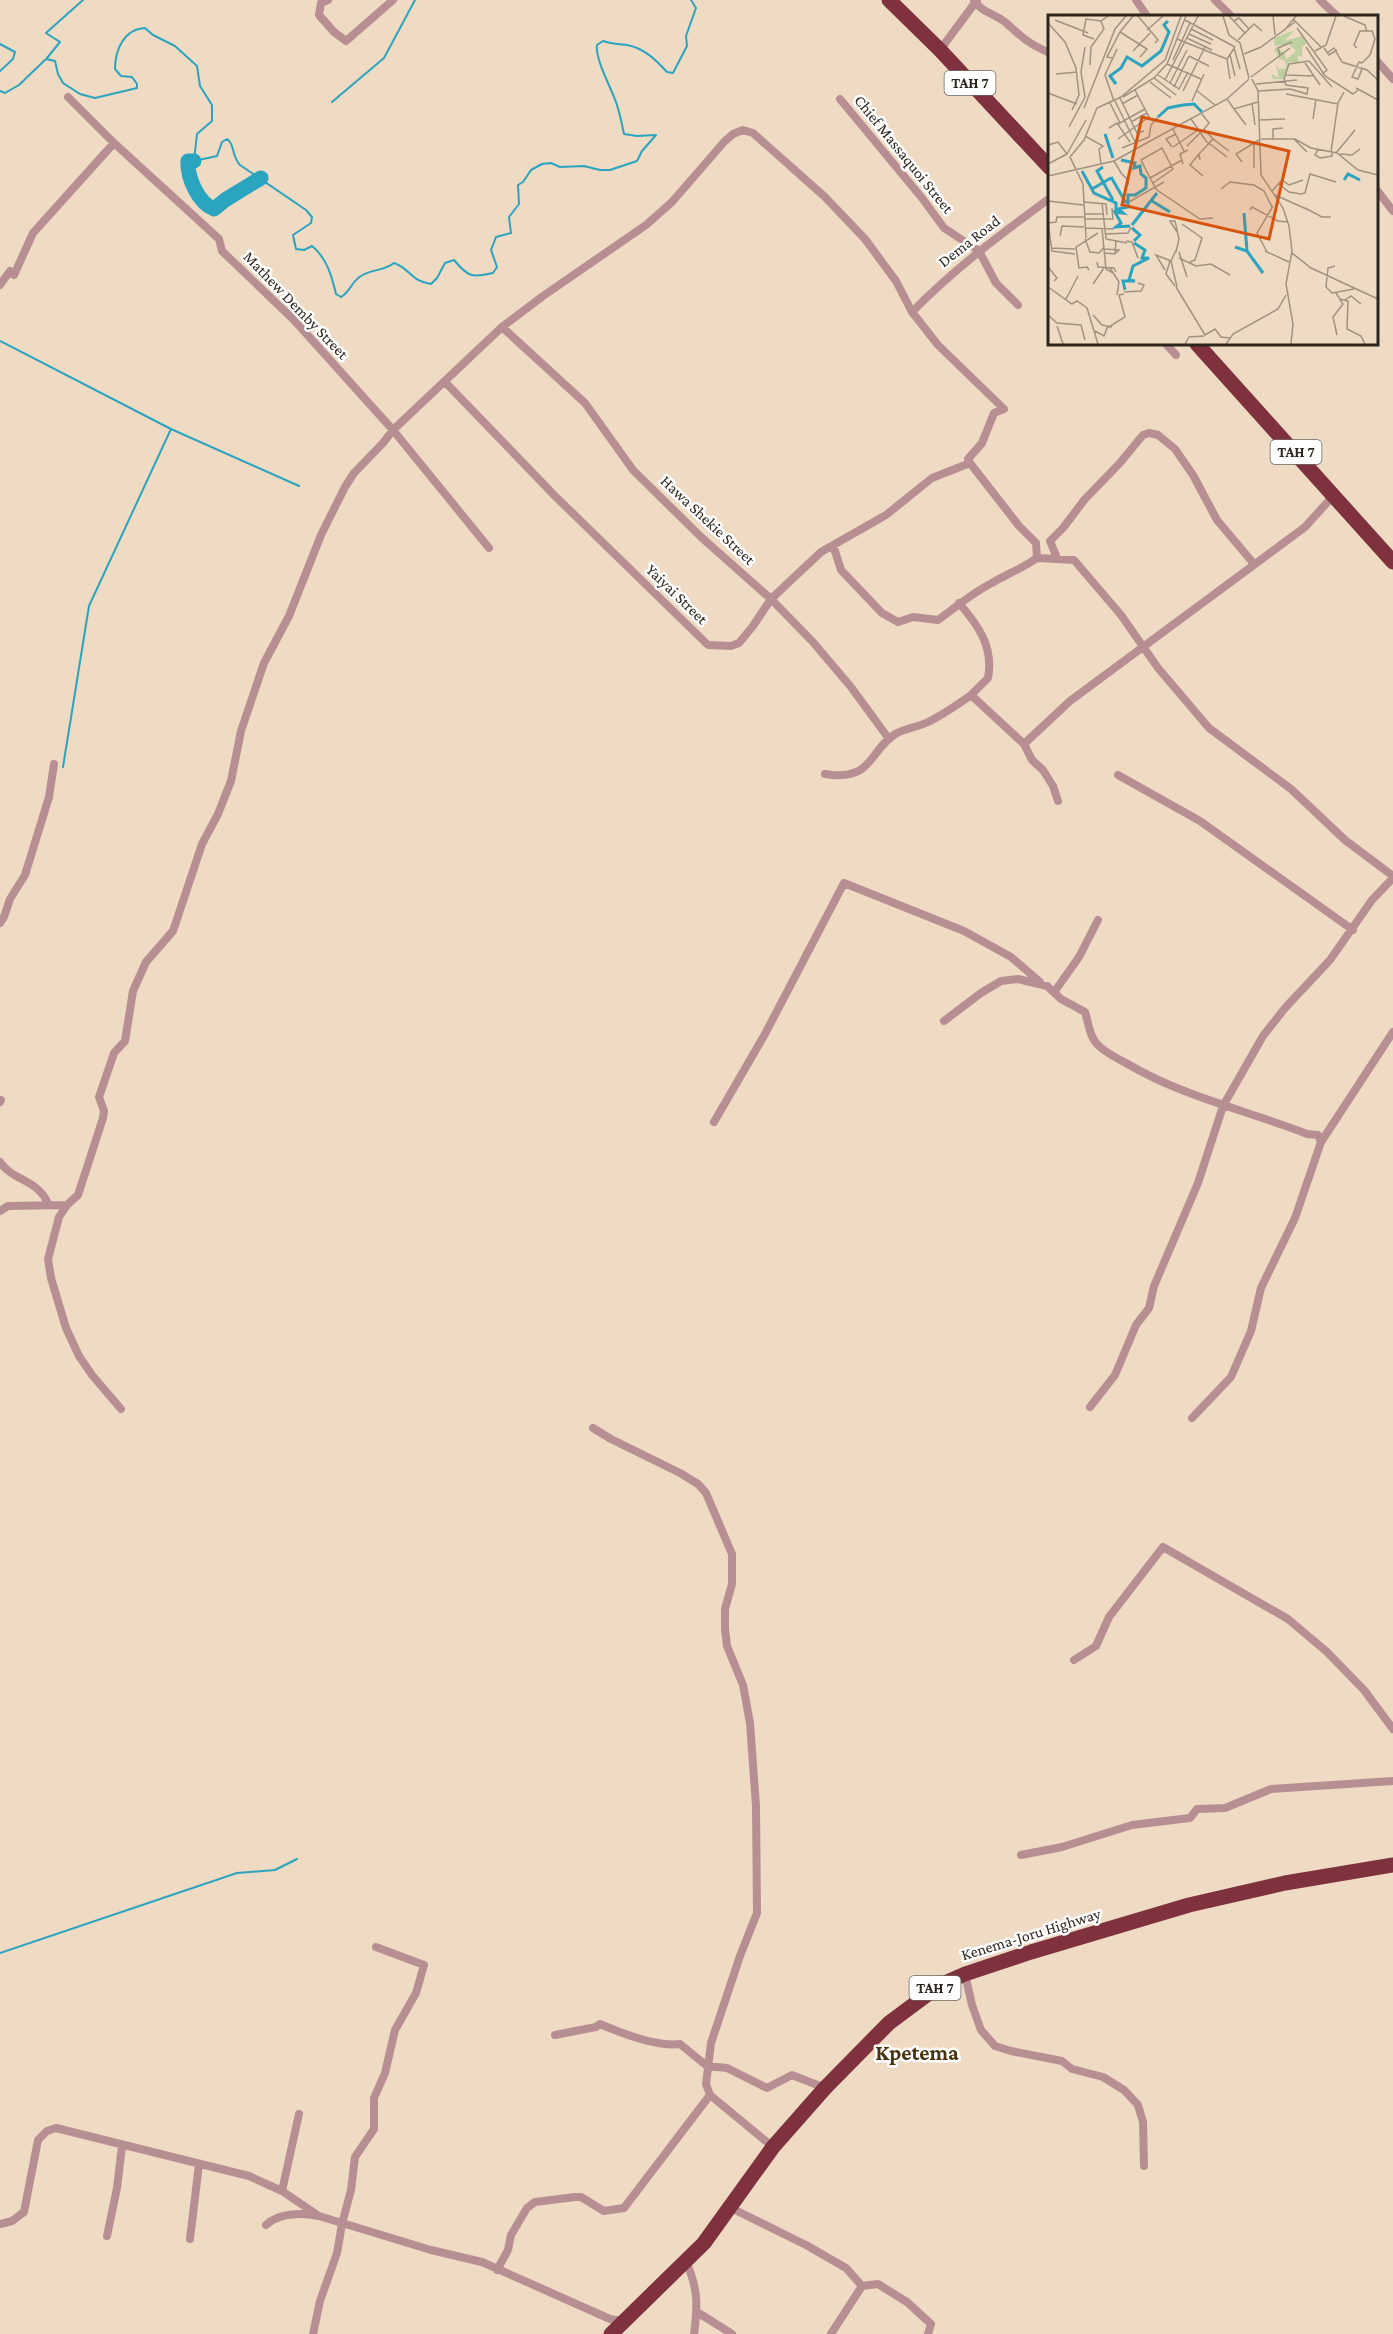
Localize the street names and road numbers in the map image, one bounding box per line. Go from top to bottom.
road number: TAH 7 [944,71,996,95]
street label: Chief Massaquoi Street [850,92,957,218]
street label: Dema Road [935,211,1004,270]
street label: Mathew Demby Street [240,248,352,364]
road number: TAH 7 [1270,440,1322,464]
street label: Hawa Shekie Street [657,472,759,568]
street label: Yaiyai Street [642,561,712,629]
street label: Kenema-Joru Highway [959,1905,1104,1964]
road number: TAH 7 [910,1976,960,2000]

